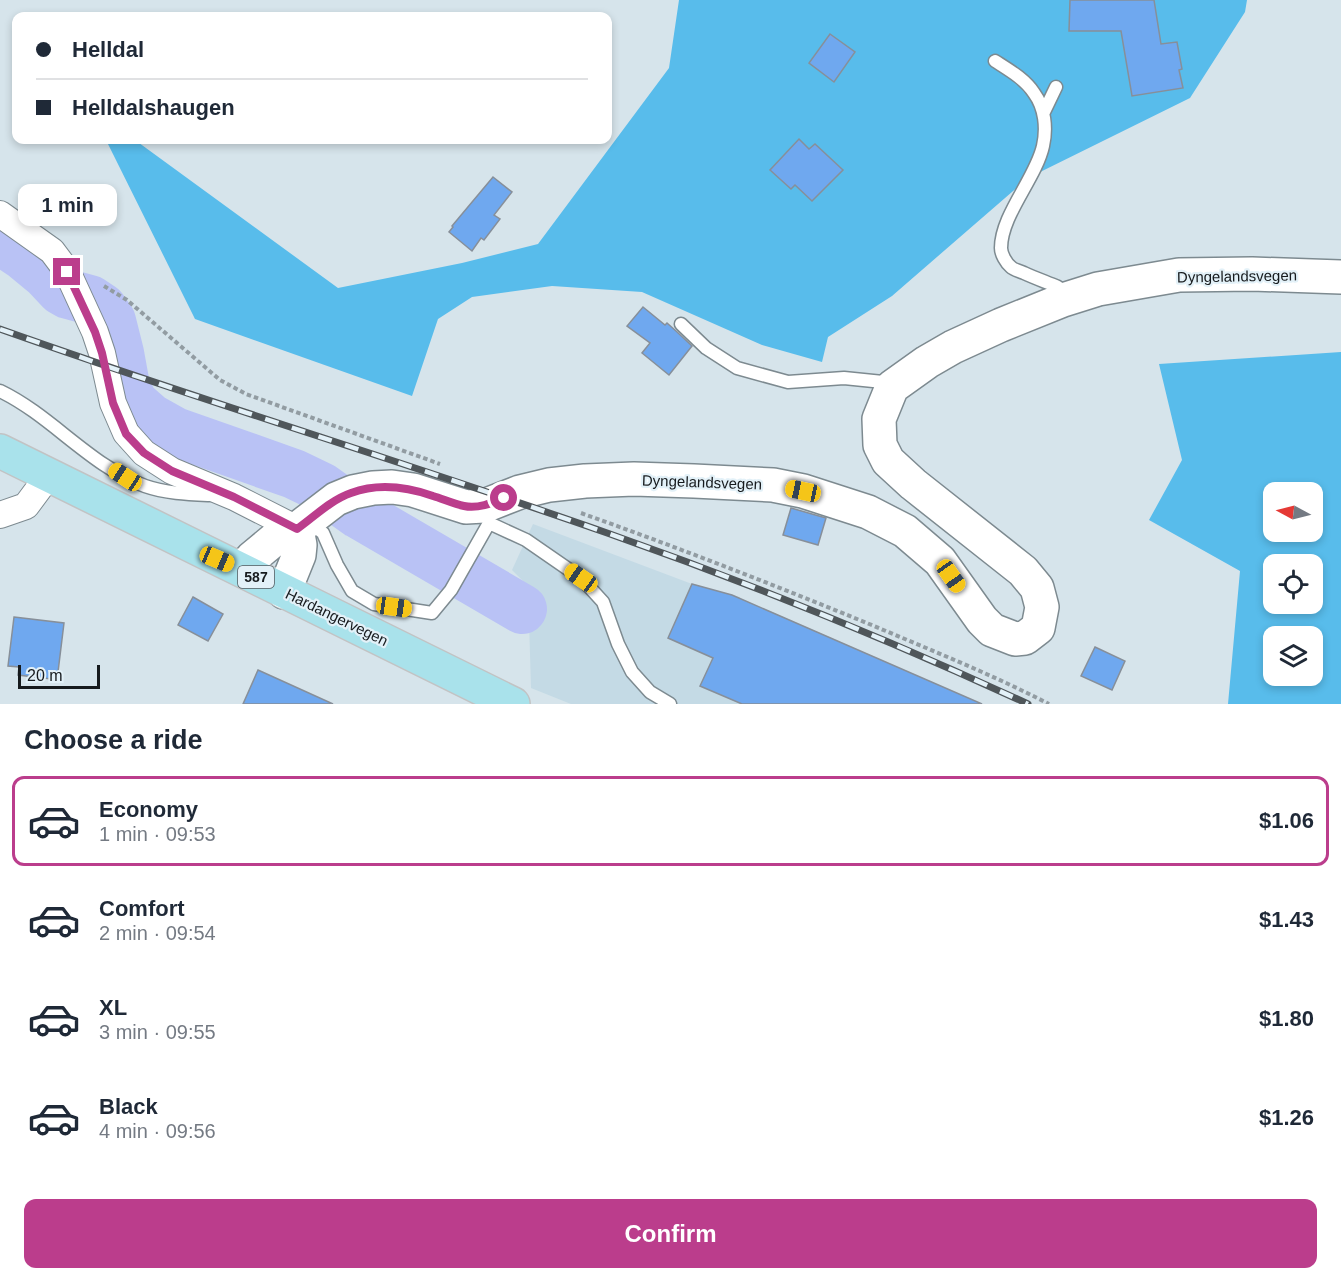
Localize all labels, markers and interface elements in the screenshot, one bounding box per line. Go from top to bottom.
text: Helldal [72,37,144,62]
text: Helldalshaugen [72,95,235,120]
callout: 1 min [17,185,116,227]
text: 1 min [41,194,94,216]
route end [53,258,80,285]
street label: Dyngelandsvegen [1177,266,1297,286]
car [105,460,145,494]
street label: Dyngelandsvegen [642,471,762,493]
car [784,478,822,504]
north arrow [1263,482,1323,542]
map controls [1263,482,1323,686]
route start [490,484,517,511]
car [197,544,237,574]
button: locate [1263,554,1323,614]
car [933,556,969,596]
car [561,560,601,596]
road number: 587 [238,566,274,588]
street label: Hardangervegen [283,585,391,649]
car [375,596,413,618]
button: layers [1263,626,1323,686]
scale bar [18,662,100,690]
text: 20 m [27,667,63,684]
text: Choose a ride [24,725,203,755]
icon: car [27,794,81,848]
text: Economy [99,797,198,822]
text: $1.06 [1259,808,1314,833]
text: 1 min · 09:53 [99,823,216,845]
icon: car [27,893,81,947]
text: Comfort [99,896,185,921]
text: $1.43 [1259,907,1314,932]
text: 2 min · 09:54 [99,922,216,944]
icon: car [27,992,81,1046]
text: XL [99,995,127,1020]
text: $1.80 [1259,1006,1314,1031]
text: 3 min · 09:55 [99,1021,216,1043]
icon: car [27,1091,81,1145]
text: Black [99,1094,158,1119]
text: $1.26 [1259,1105,1314,1130]
text: 4 min · 09:56 [99,1120,216,1142]
button: Confirm [24,1199,1317,1268]

